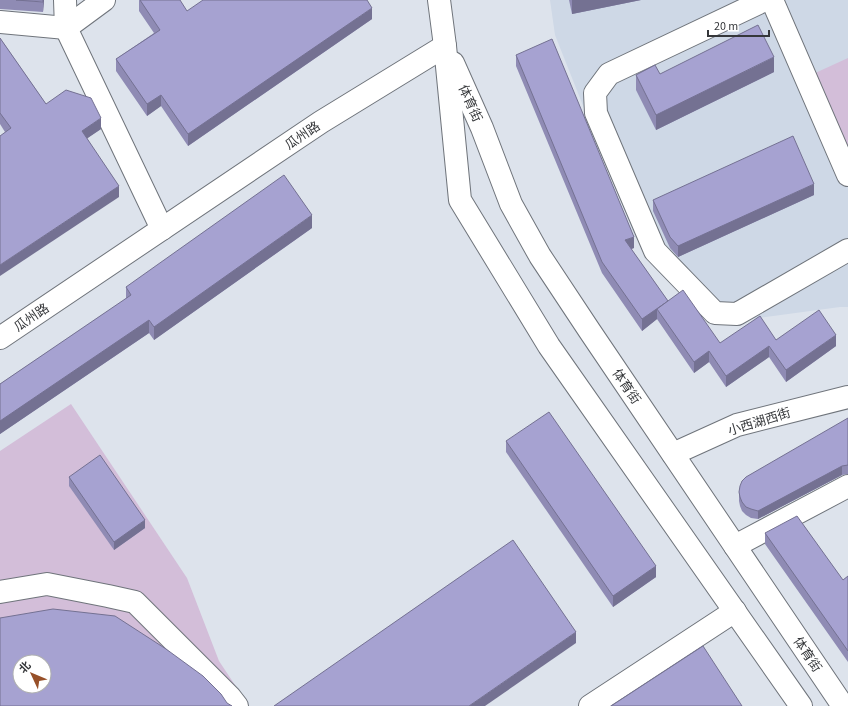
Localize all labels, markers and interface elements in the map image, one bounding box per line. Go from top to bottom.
scale bar [708,12,769,38]
text: 20 m [714,18,738,35]
street label: 体育街 [454,82,486,125]
street label: 瓜州路 [281,117,324,154]
street label: 瓜州路 [10,299,53,336]
street label: 体育街 [608,365,645,408]
street label: 小西湖西街 [726,404,793,440]
street label: 体育街 [789,633,826,676]
north arrow [12,654,52,694]
text: 北 [16,658,34,677]

